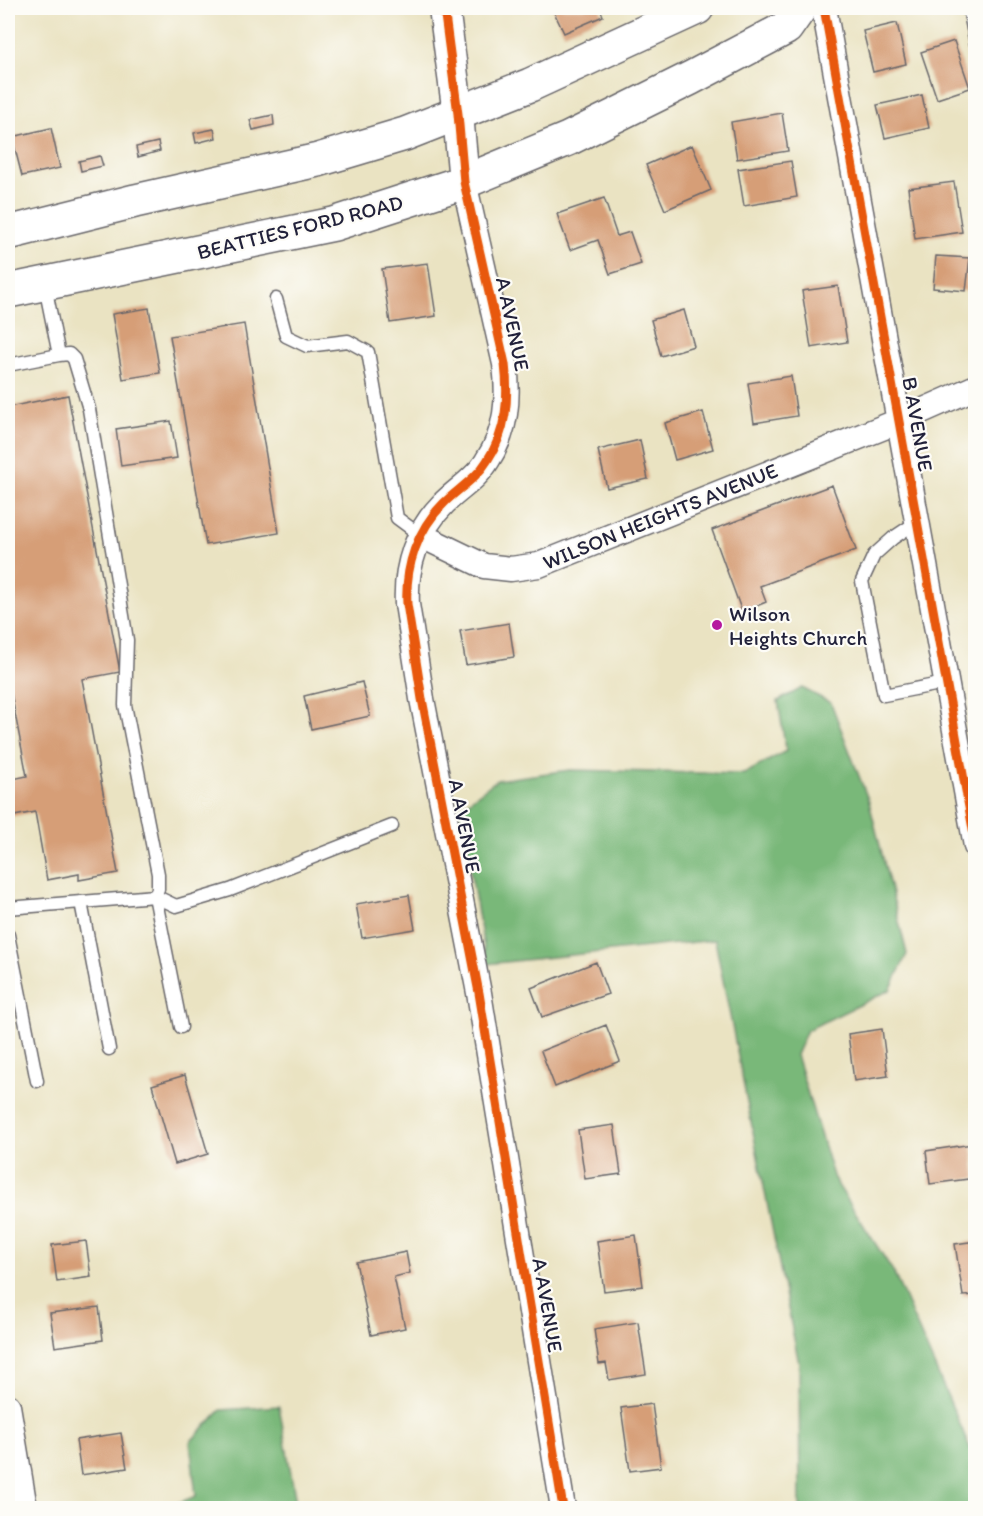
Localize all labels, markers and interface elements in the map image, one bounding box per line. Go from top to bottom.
street label: BEATTIES FORD ROAD [195,189,406,265]
street label: A AVENUE [491,275,535,374]
street label: B AVENUE [897,375,939,473]
street label: WILSON HEIGHTS AVENUE [539,457,781,575]
place label: Wilson Heights Church [729,601,867,650]
marker: Wilson Heights Church [710,618,724,632]
street label: A AVENUE [444,777,486,875]
street label: A AVENUE [527,1256,569,1354]

